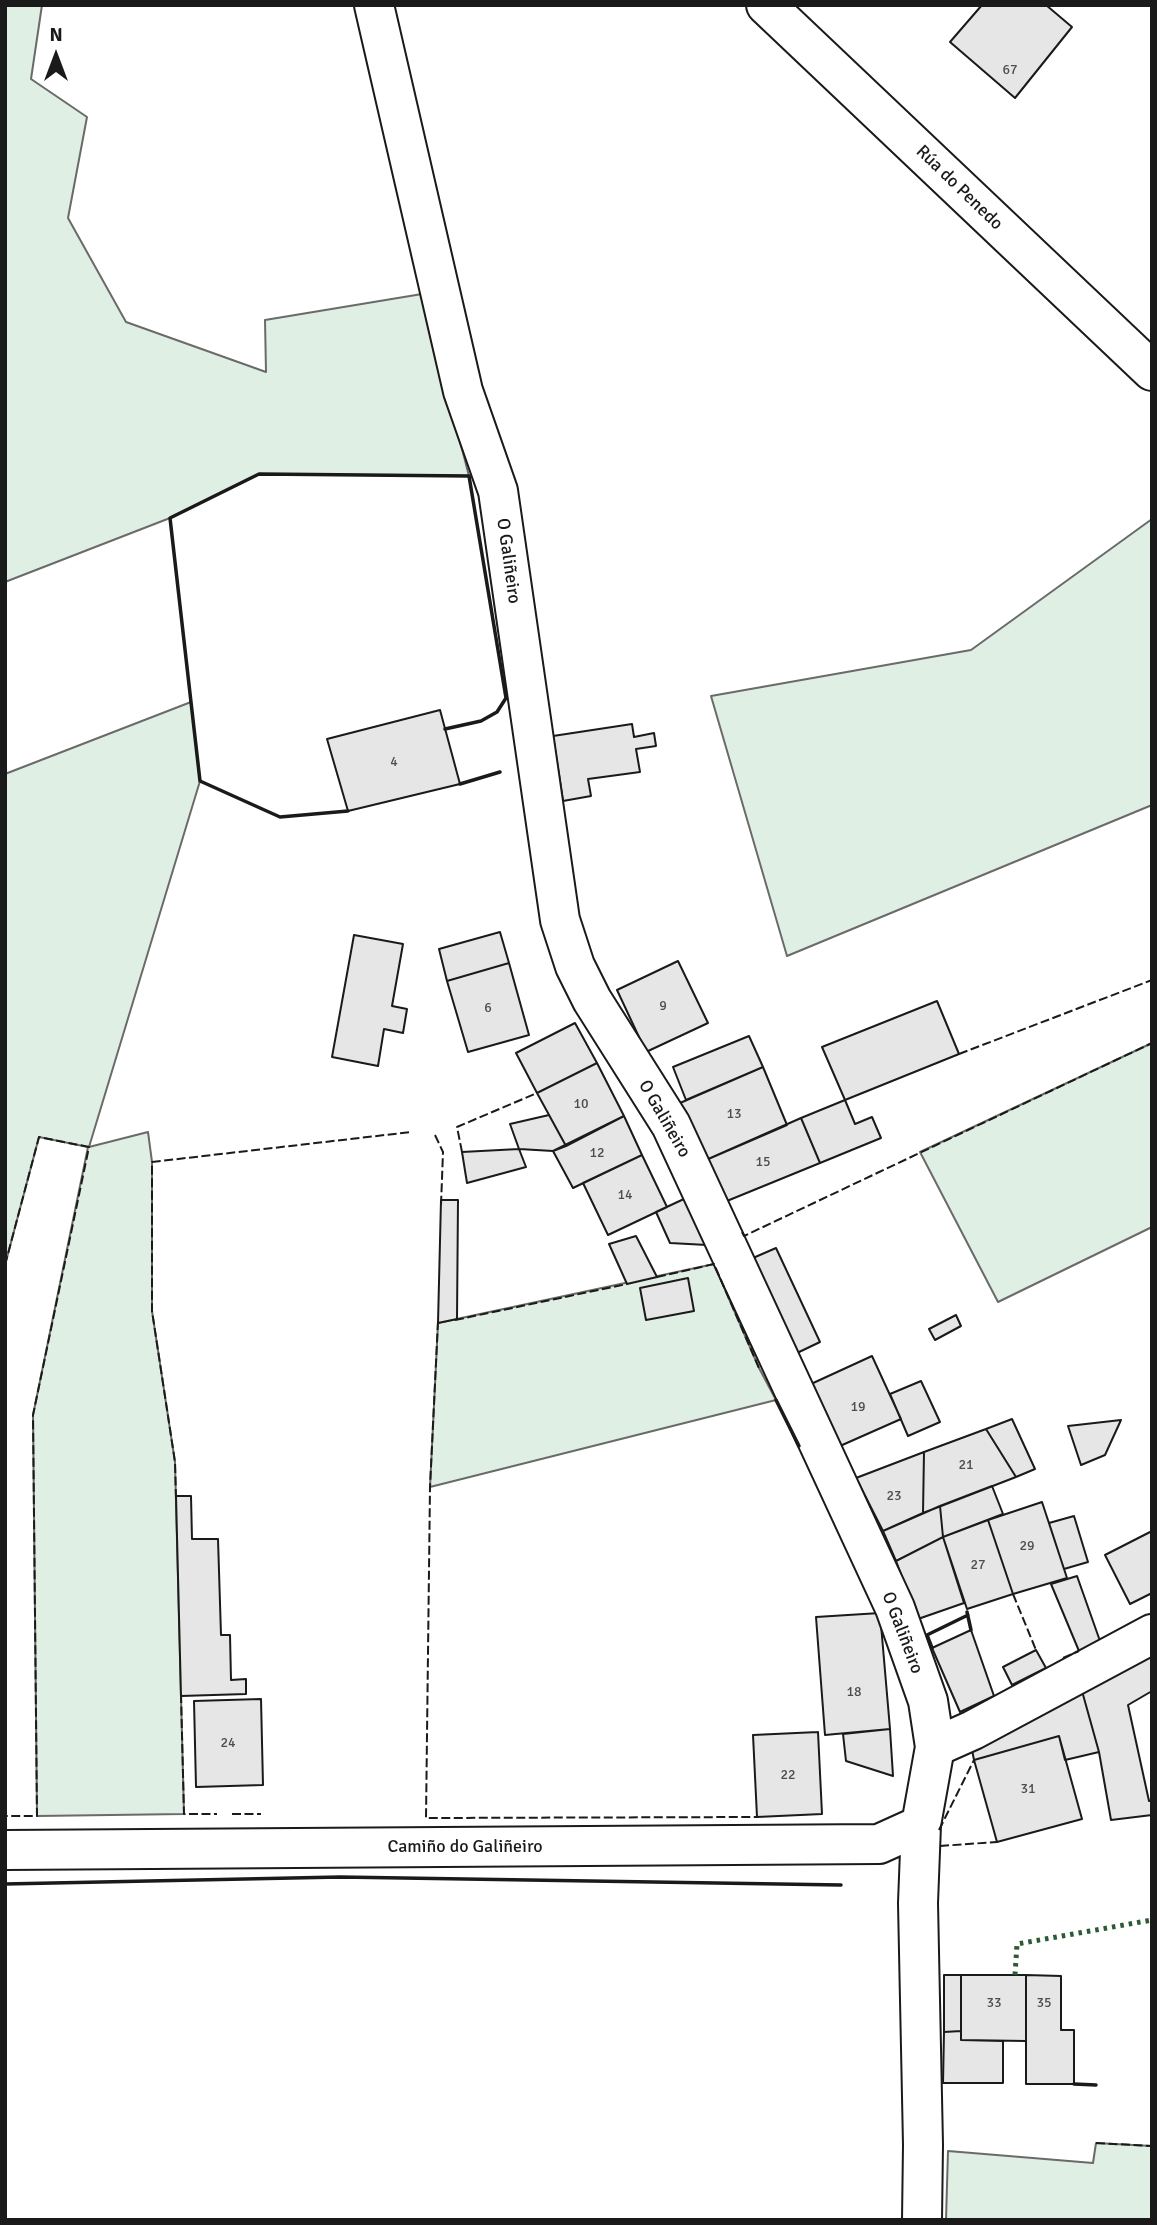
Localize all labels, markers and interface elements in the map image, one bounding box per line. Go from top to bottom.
north arrow [21,21,91,91]
text: N [49,23,63,47]
house number: 67 [1002,62,1018,78]
street label: Rúa do Penedo [911,141,1007,235]
street label: O Galiñeiro [491,517,525,605]
house number: 4 [390,754,398,770]
house number: 9 [659,998,667,1014]
house number: 6 [484,1000,492,1016]
street label: O Galiñeiro [633,1076,695,1162]
house number: 10 [573,1096,589,1112]
house number: 13 [726,1106,742,1122]
house number: 12 [589,1145,605,1161]
house number: 15 [755,1154,771,1170]
house number: 14 [617,1187,633,1203]
house number: 19 [850,1399,866,1415]
house number: 21 [958,1457,974,1473]
house number: 23 [886,1488,902,1504]
house number: 29 [1019,1538,1035,1554]
house number: 27 [970,1557,986,1573]
street label: O Galiñeiro [877,1589,927,1677]
house number: 18 [846,1684,862,1700]
house number: 24 [220,1735,236,1751]
house number: 22 [780,1767,796,1783]
house number: 31 [1020,1781,1036,1797]
street label: Camiño do Galiñeiro [387,1836,543,1858]
house number: 33 [986,1995,1002,2011]
house number: 35 [1036,1995,1052,2011]

